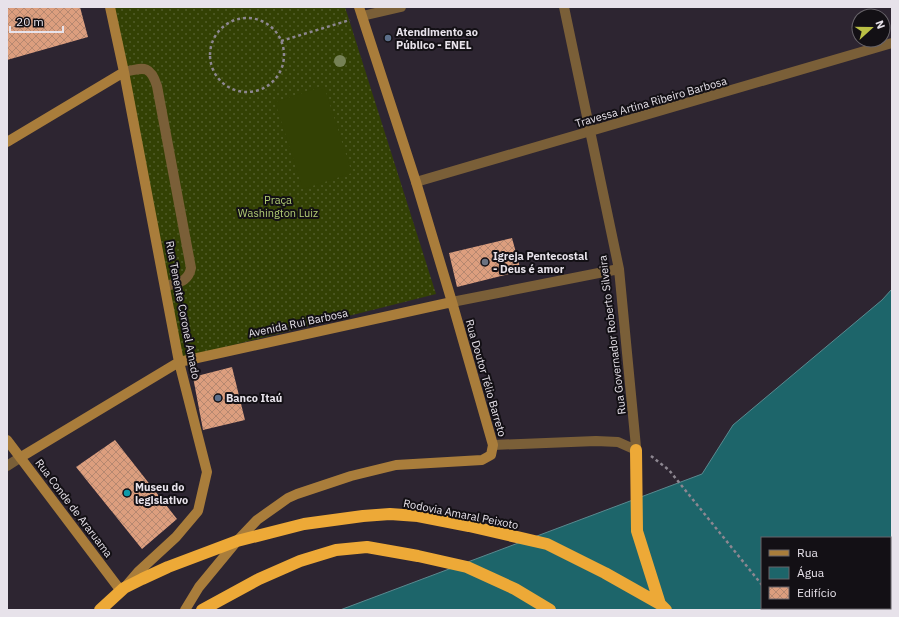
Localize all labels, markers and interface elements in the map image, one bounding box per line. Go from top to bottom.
scale bar [10,8,63,34]
north arrow [851,8,891,48]
text: 20 m [16,14,44,29]
text: N [872,18,888,31]
place label: Atendimento ao Público - ENEL [396,25,478,52]
marker: Atendimento ao Público - ENEL [383,33,393,43]
street label: Travessa Artina Ribeiro Barbosa [574,74,729,130]
park label: Praça Washington Luiz [238,193,318,220]
street label: Rua Tenente Coronel Amado [163,240,203,380]
place label: Igreja Pentecostal - Deus é amor [493,249,588,276]
street label: Rua Governador Roberto Silveira [595,254,629,415]
marker: Igreja Pentecostal - Deus é amor [480,257,490,267]
street label: Avenida Rui Barbosa [247,306,349,340]
street label: Rua Doutor Télio Barreto [463,318,509,438]
place label: Banco Itaú [226,391,282,405]
marker: Banco Itaú [213,393,223,403]
street label: Rua Conde de Araruama [32,456,116,560]
place label: Museu do legislativo [135,480,188,507]
marker: Museu do legislativo [122,488,132,498]
street label: Rodovia Amaral Peixoto [402,496,520,532]
legend [761,537,891,609]
text: Rua [797,545,818,560]
text: Água [797,565,825,580]
text: Edifício [797,585,837,600]

